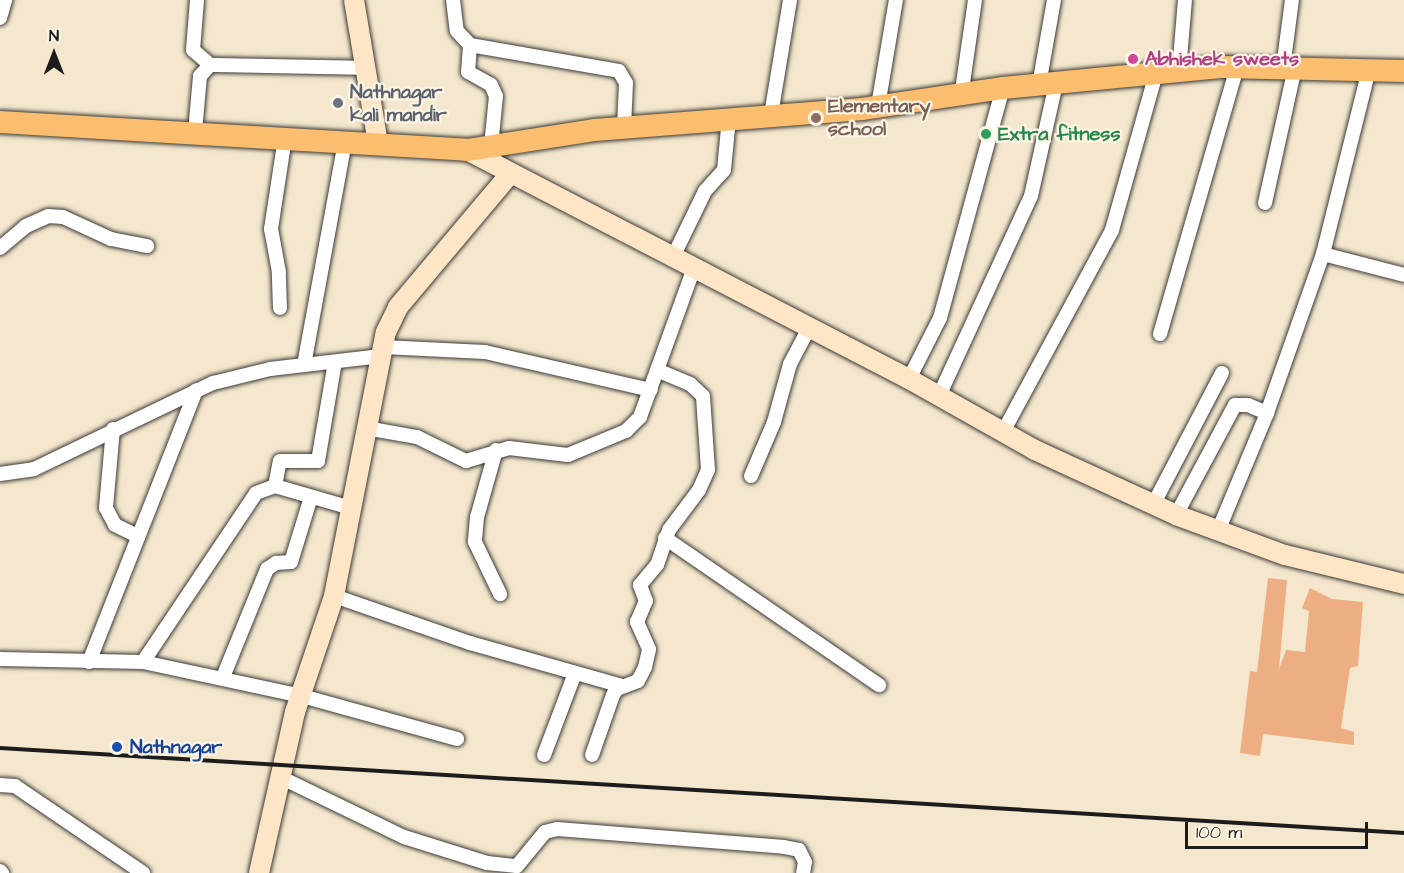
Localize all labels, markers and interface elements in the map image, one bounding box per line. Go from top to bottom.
north arrow [24,24,84,84]
text: N [49,25,59,47]
place label: Abhishek sweets [1145,47,1299,71]
marker: Abhishek sweets [1126,52,1140,66]
place label: Nathnagar kali mandir [350,80,447,127]
place label: Elementary school [828,94,930,141]
marker: Nathnagar kali mandir [331,96,345,110]
marker: Elementary school [809,111,823,125]
place label: Extra fitness [998,122,1120,146]
marker: Extra fitness [979,127,993,141]
place label: Nathnagar [130,735,222,759]
marker: Nathnagar [108,738,126,756]
scale bar [1188,810,1371,848]
text: 100 m [1196,820,1242,845]

